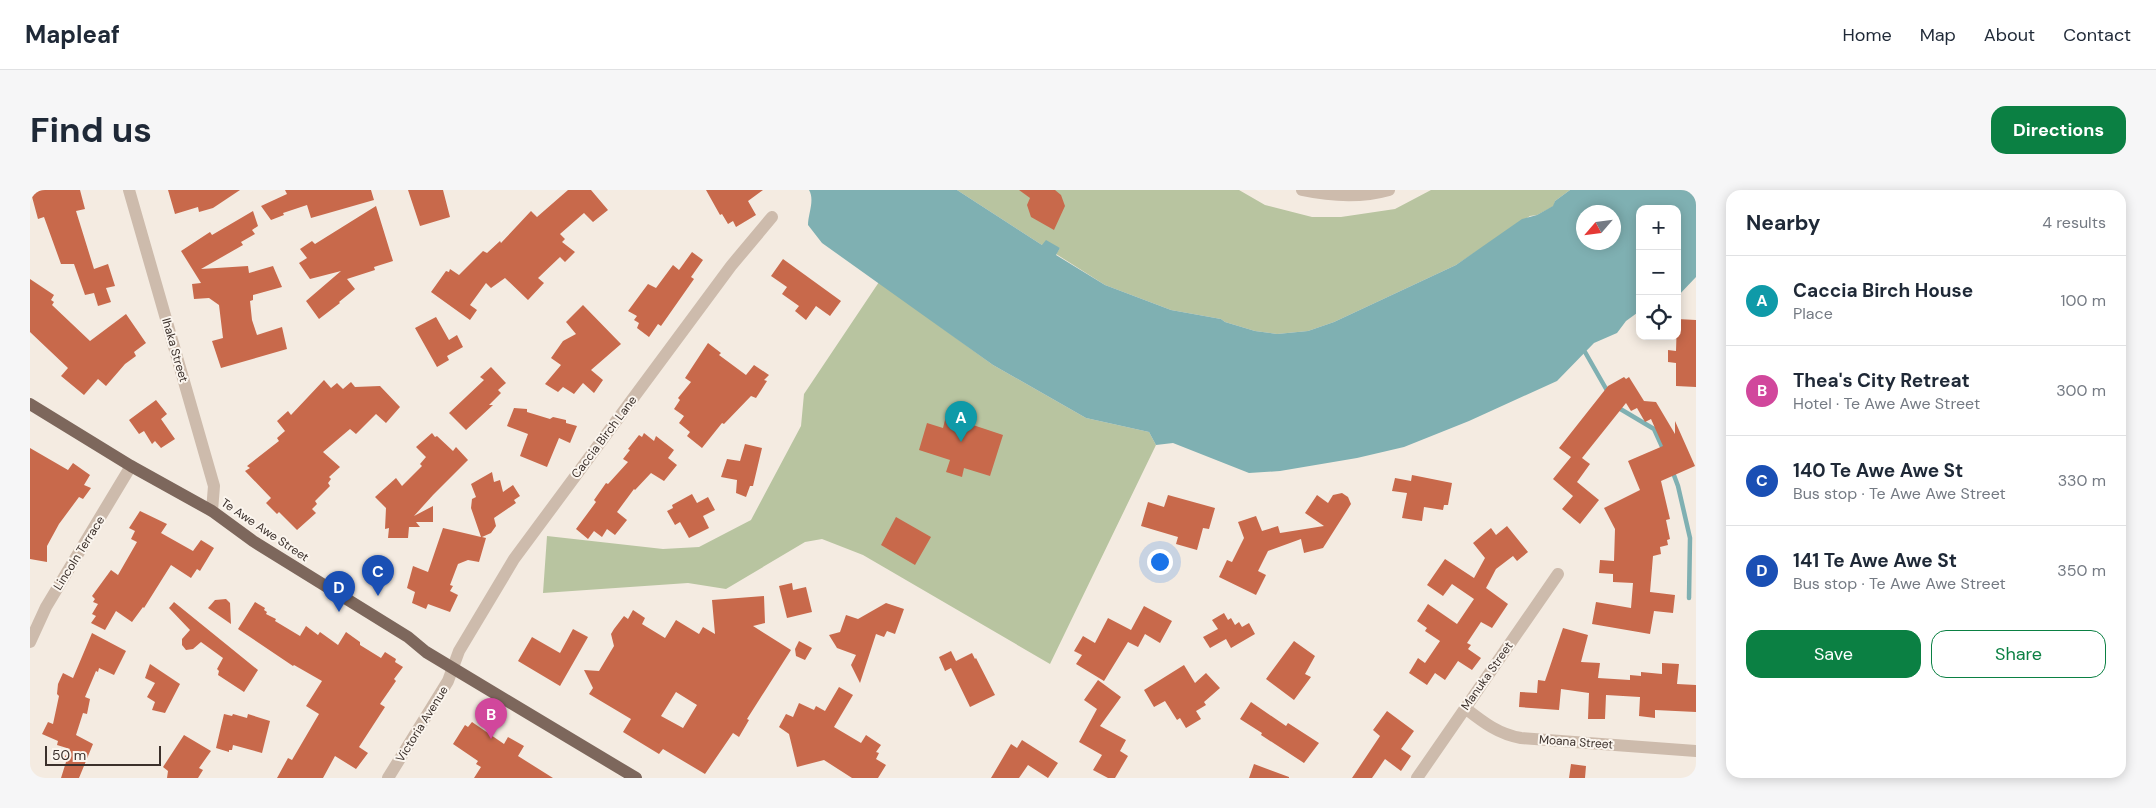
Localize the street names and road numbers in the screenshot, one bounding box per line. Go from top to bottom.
street label: Ihaka Street [158,316,192,384]
street label: Caccia Birch Lane [568,392,640,481]
street label: Te Awe Awe Street [218,495,312,565]
street label: Lincoln Terrace [50,513,108,593]
street label: Manuka Street [1457,638,1517,713]
street label: Victoria Avenue [392,683,452,765]
street label: Moana Street [1538,731,1614,753]

